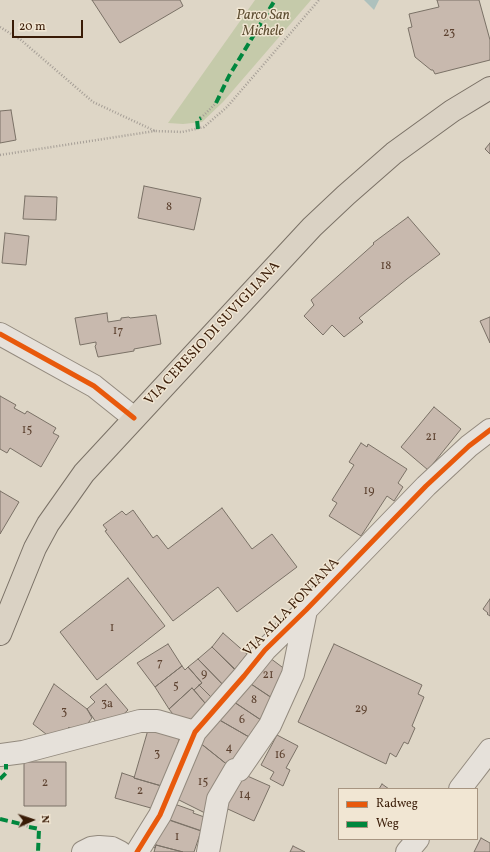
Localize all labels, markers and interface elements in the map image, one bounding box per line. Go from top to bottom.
park label: Parco San Michele [236,8,290,40]
scale bar [14,12,85,38]
text: 20 m [19,19,46,35]
house number: 23 [443,27,455,41]
house number: 8 [166,201,172,215]
street label: VIA CERESIO DI SUVIGLIANA [142,258,284,410]
house number: 18 [381,260,391,274]
house number: 17 [113,325,123,339]
house number: 15 [22,424,32,438]
house number: 21 [425,431,437,445]
house number: 19 [364,485,374,499]
street label: VIA ALLA FONTANA [240,555,344,661]
house number: 1 [110,622,114,636]
house number: 7 [157,657,163,671]
house number: 9 [201,668,207,682]
house number: 21 [262,669,274,683]
house number: 5 [173,680,179,694]
house number: 8 [251,694,257,708]
house number: 3a [101,698,113,712]
house number: 29 [355,703,367,717]
house number: 3 [61,706,67,720]
house number: 6 [239,714,245,728]
house number: 4 [225,742,233,756]
house number: 3 [154,748,160,762]
house number: 16 [275,749,285,763]
house number: 15 [198,776,208,790]
house number: 2 [42,777,48,791]
house number: 2 [137,785,143,799]
legend [338,788,478,840]
house number: 14 [239,789,251,803]
text: Radweg [376,796,418,812]
north arrow [12,800,52,840]
text: N [37,815,52,824]
text: Weg [376,816,399,832]
house number: 1 [175,831,179,845]

